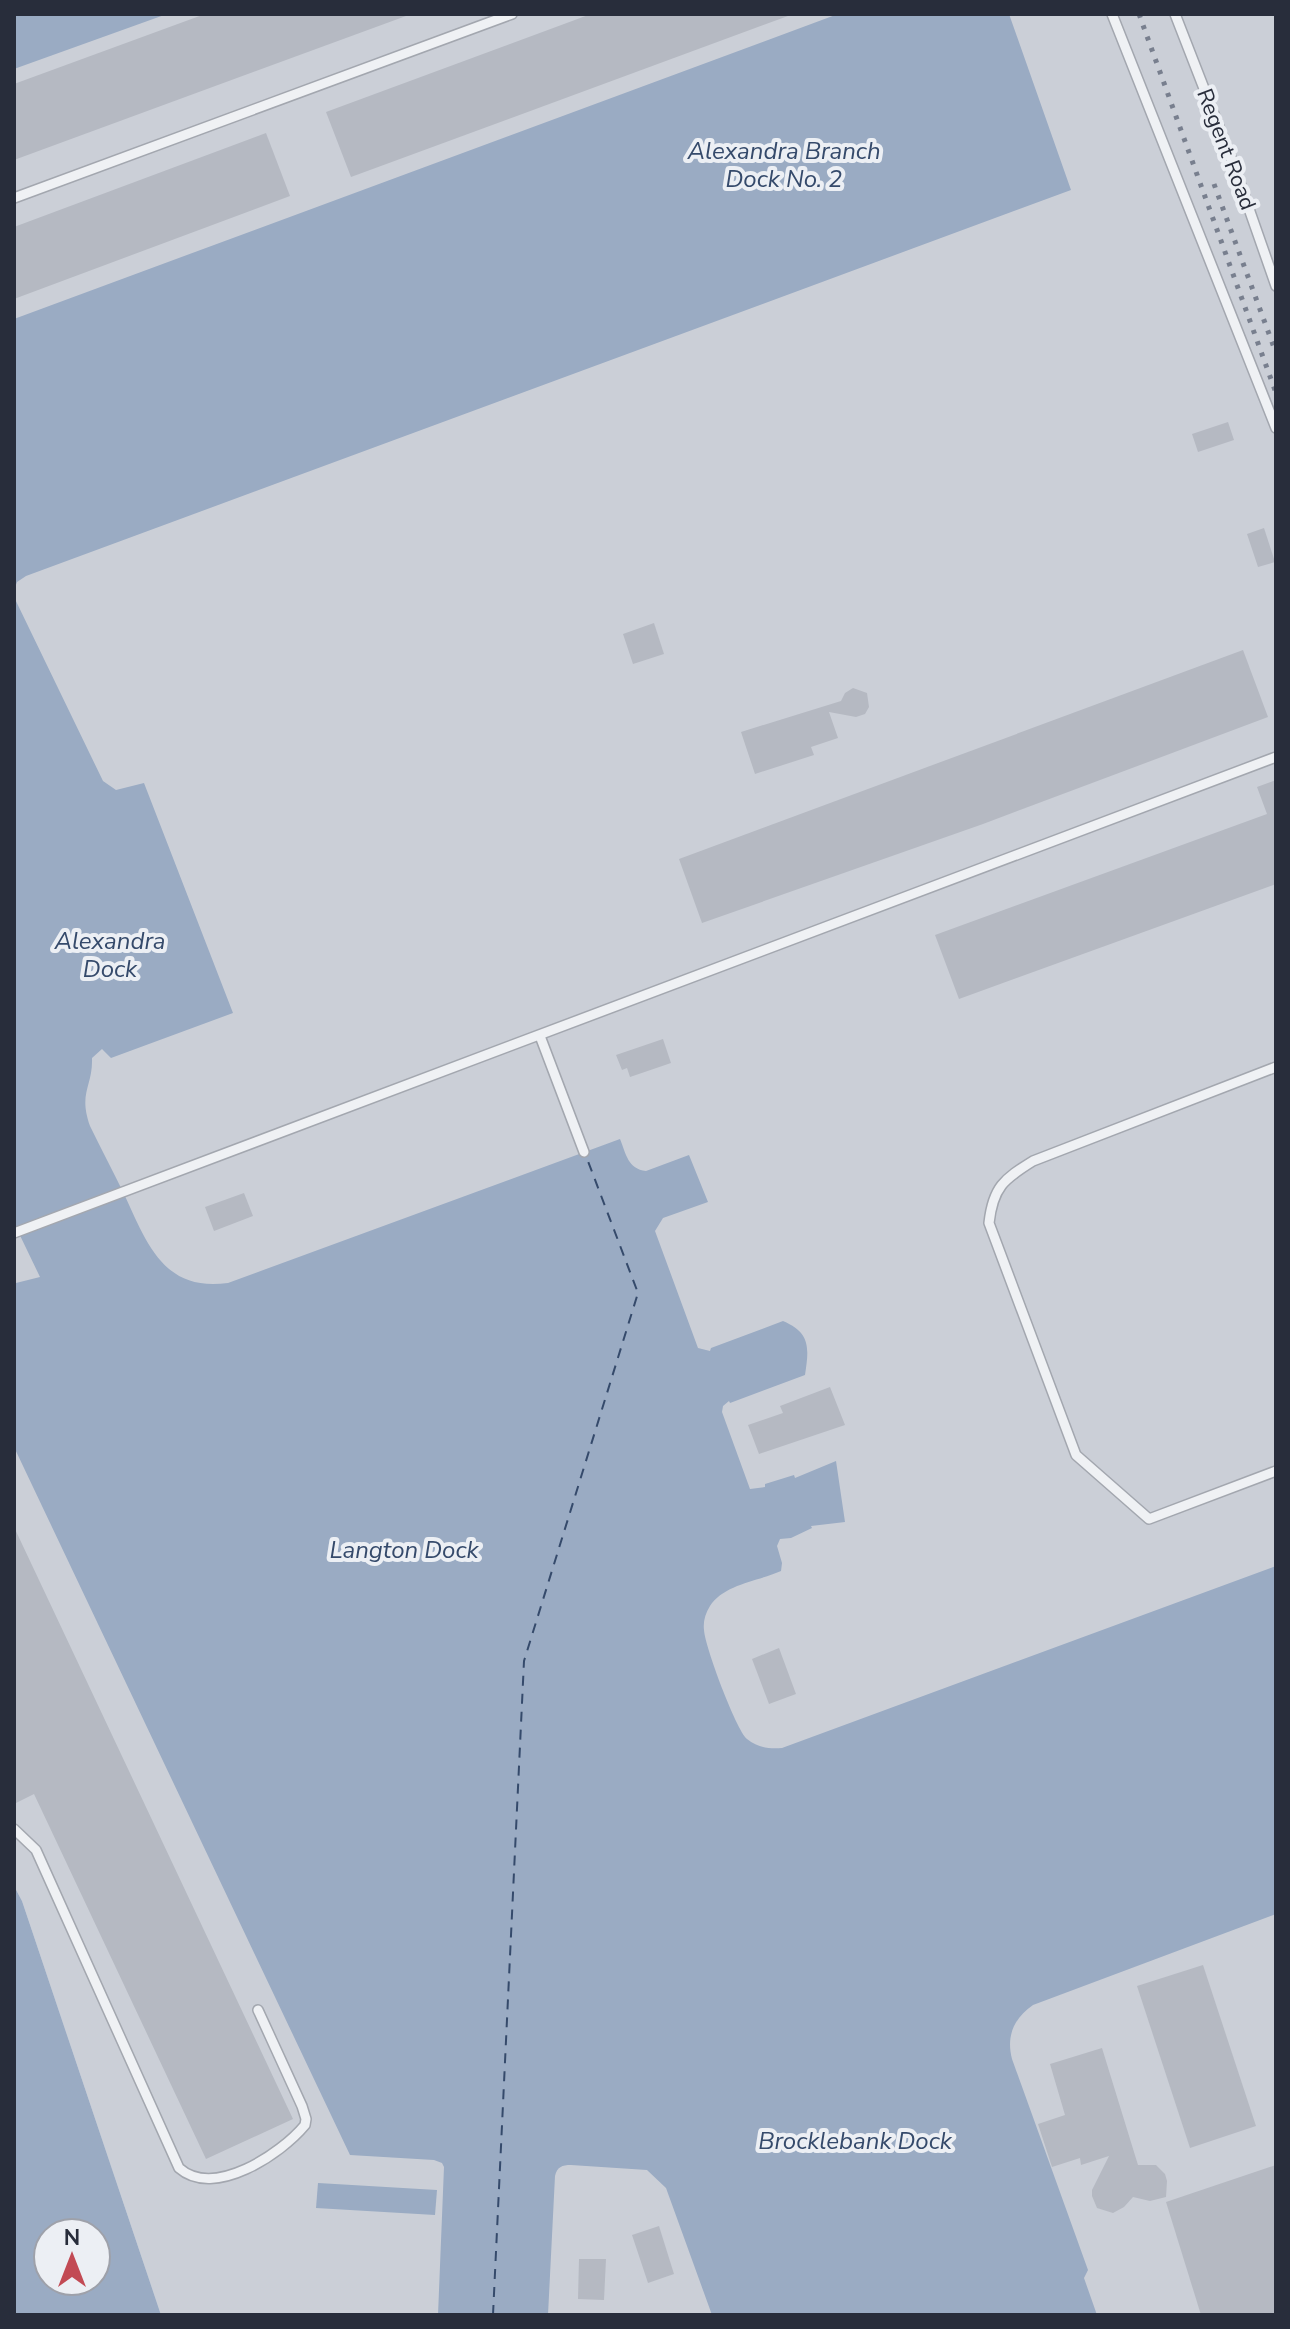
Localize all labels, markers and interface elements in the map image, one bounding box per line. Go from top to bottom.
street label: Regent Road [1189,84,1263,214]
water label: Alexandra Branch Dock No. 2 [686,135,881,195]
water label: Alexandra Dock [53,925,166,985]
water label: Langton Dock [329,1534,480,1566]
water label: Brocklebank Dock [758,2125,953,2157]
north arrow [32,2217,112,2297]
text: N [64,2223,80,2253]

